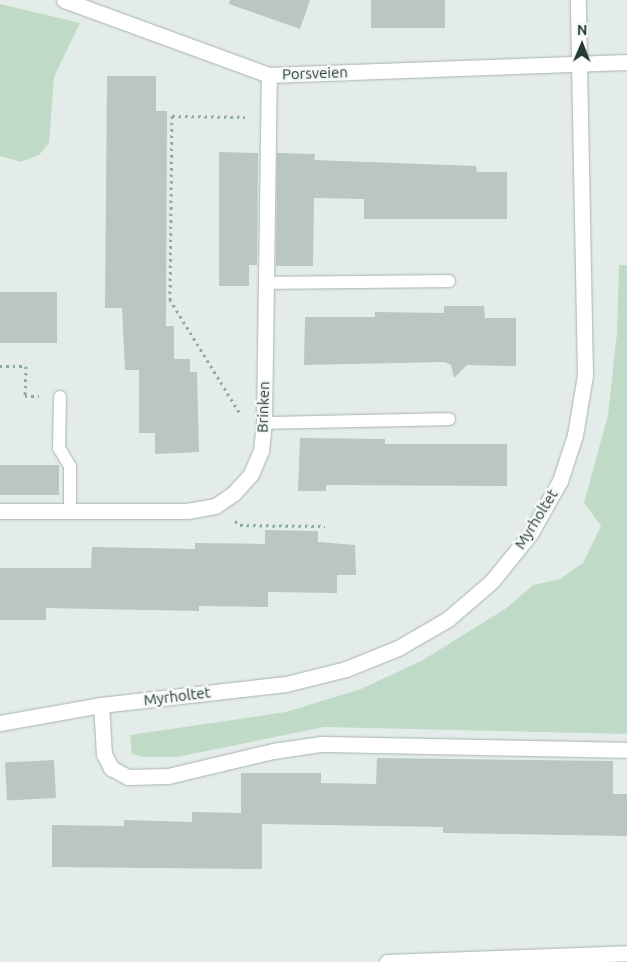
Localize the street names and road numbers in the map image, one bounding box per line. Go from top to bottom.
street label: Porsveien [282,63,348,83]
street label: Brinken [253,381,273,433]
street label: Myrholtet [511,486,561,552]
street label: Myrholtet [143,683,211,709]

